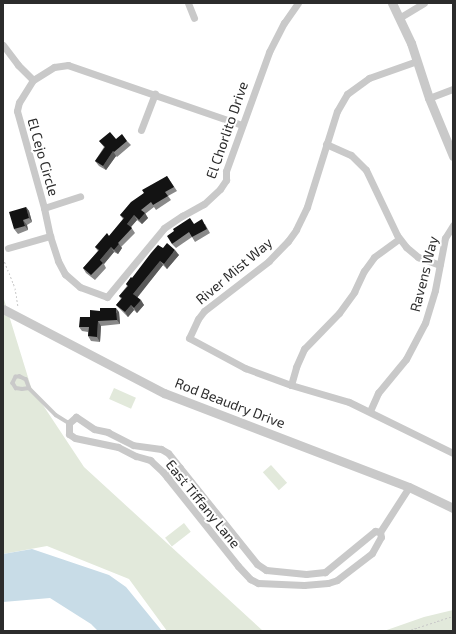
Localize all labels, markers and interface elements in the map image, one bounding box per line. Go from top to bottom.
street label: El Chorlito Drive [202,79,252,181]
street label: El Cejo Circle [24,116,62,198]
street label: River Mist Way [192,234,276,308]
street label: Ravens Way [406,234,442,314]
street label: Rod Beaudry Drive [172,374,288,432]
street label: East Tiffany Lane [162,456,244,552]

